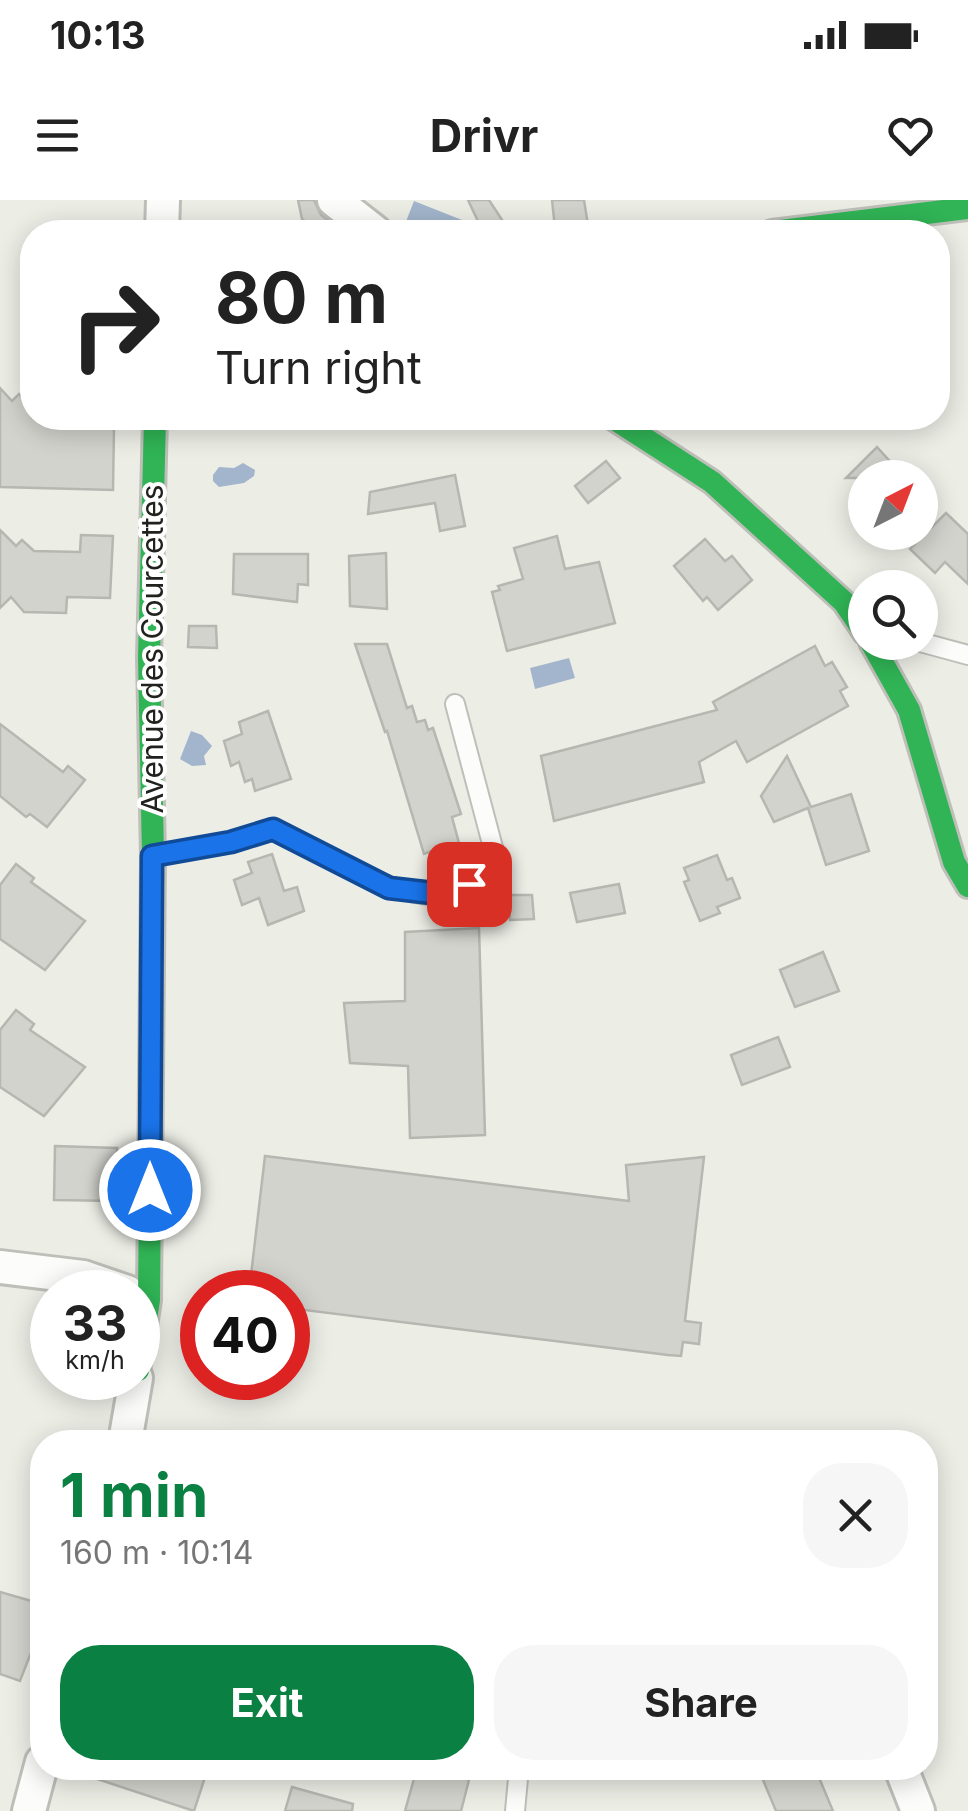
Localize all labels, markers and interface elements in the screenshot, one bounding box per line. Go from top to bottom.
text: 10:13 [50,12,146,58]
icon: menu [30,108,85,163]
text: Drivr [430,108,538,163]
icon: heart [883,108,938,163]
text: 80 m [215,255,388,340]
icon: right [50,260,180,390]
text: Turn right [215,340,422,395]
north arrow [848,460,938,550]
map controls [848,460,938,660]
street label: Avenue des Courcettes [134,485,170,813]
button: search [848,570,938,660]
pin [427,842,512,927]
icon: arrive [442,857,497,912]
position arrow [98,1138,202,1242]
speed limit sign: 40 [180,1270,310,1400]
text: 33 [63,1293,127,1353]
text: km/h [65,1345,125,1375]
text: 1 min [60,1459,208,1531]
button: close [803,1463,908,1568]
text: 160 m · 10:14 [60,1533,253,1572]
button: Exit [60,1645,474,1760]
button: Share [494,1645,908,1760]

